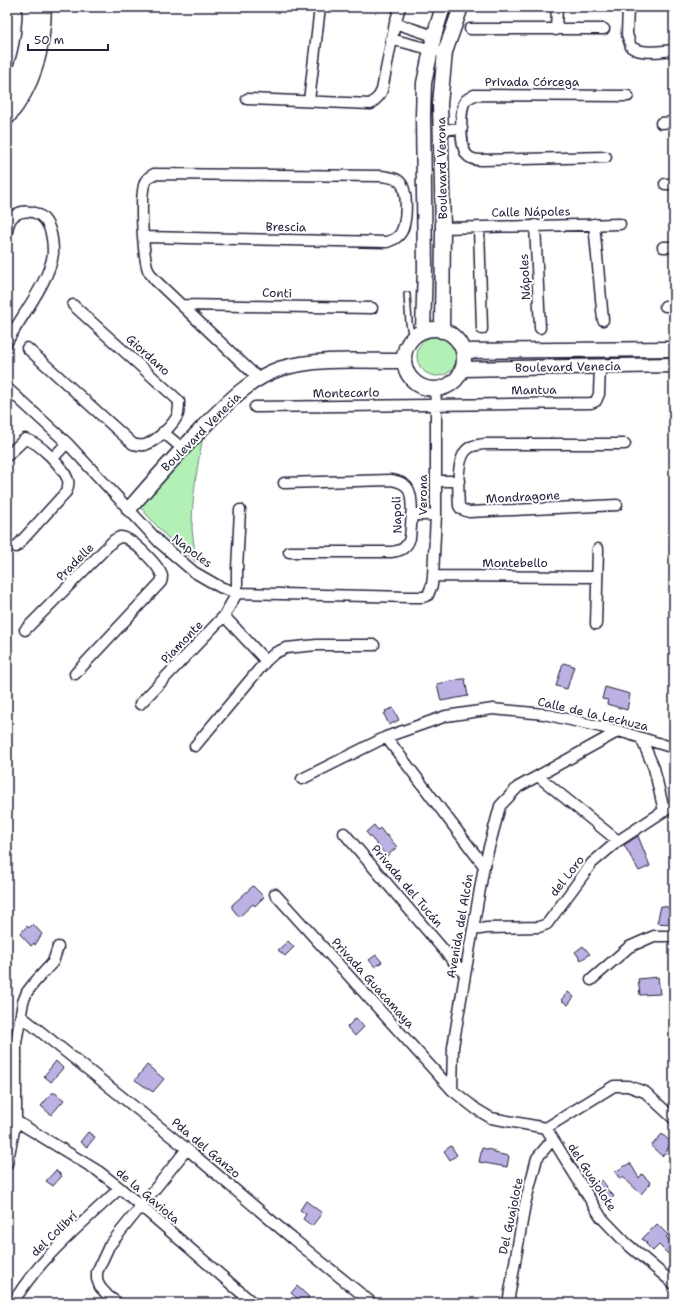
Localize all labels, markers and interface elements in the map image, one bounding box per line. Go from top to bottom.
scale bar [28,26,108,52]
text: 50 m [34,32,64,48]
street label: Privada Córcega [485,74,580,90]
street label: Boulevard Verona [433,116,451,219]
street label: Calle Nápoles [491,203,571,221]
street label: Brescia [265,219,307,235]
street label: Nápoles [516,253,534,301]
street label: Conti [262,284,292,302]
street label: Giordano [122,331,174,379]
street label: Boulevard Venecia [515,358,622,376]
street label: Mantua [511,382,557,398]
street label: Montecarlo [313,384,379,402]
street label: Boulevard Venecia [158,389,244,475]
street label: Verona [415,474,431,515]
street label: Mondragone [485,487,561,507]
street label: Napoli [388,496,406,534]
street label: Napoles [169,531,215,571]
street label: Pradelle [53,540,97,584]
street label: Montebello [482,555,548,571]
street label: Piamonte [157,617,207,667]
street label: Calle de la Lechuza [536,693,650,735]
street label: Privada del Tucán [368,841,446,931]
street label: del Loro [546,852,588,900]
street label: Avenida del Alcón [443,873,477,979]
street label: Privada Guacamaya [328,934,418,1032]
street label: Pda del Ganzo [168,1114,244,1182]
street label: del Guajolote [564,1140,620,1214]
street label: de la Gaviota [113,1165,184,1228]
street label: Del Guajolote [495,1176,527,1256]
street label: del Colibrí [27,1207,81,1260]

